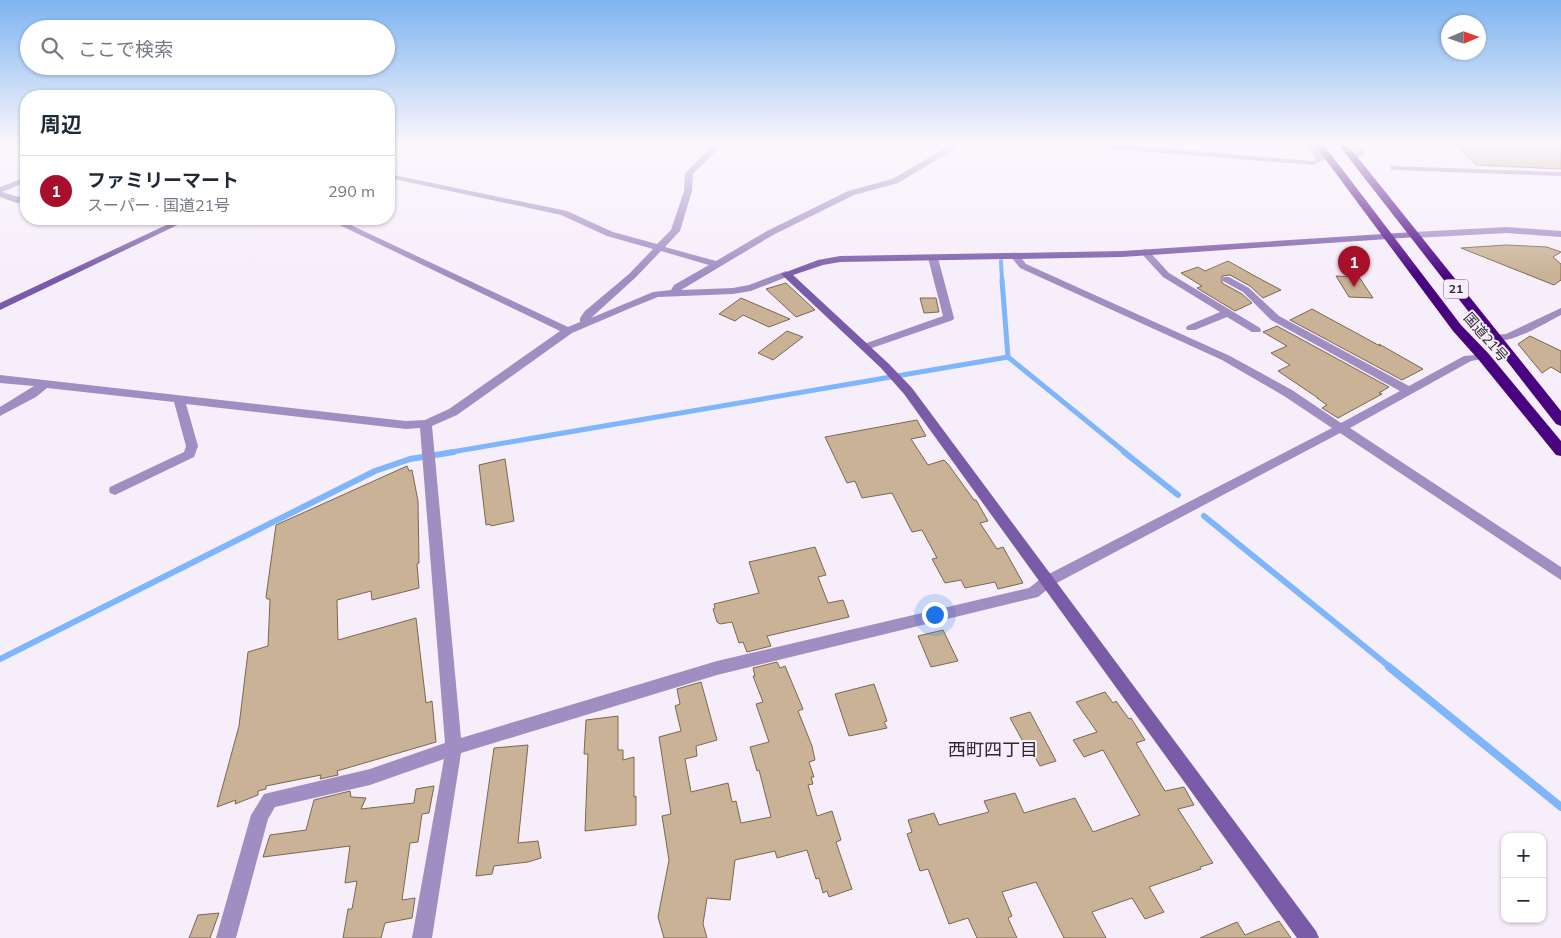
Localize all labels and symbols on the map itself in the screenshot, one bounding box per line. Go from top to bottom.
north arrow [1441,15,1486,60]
pin: 1 [1338,246,1370,287]
road number: 21 [1444,280,1468,298]
street label: 国道21号 [1460,309,1512,365]
your location [922,602,948,628]
district label: 西町四丁目 [948,738,1038,761]

